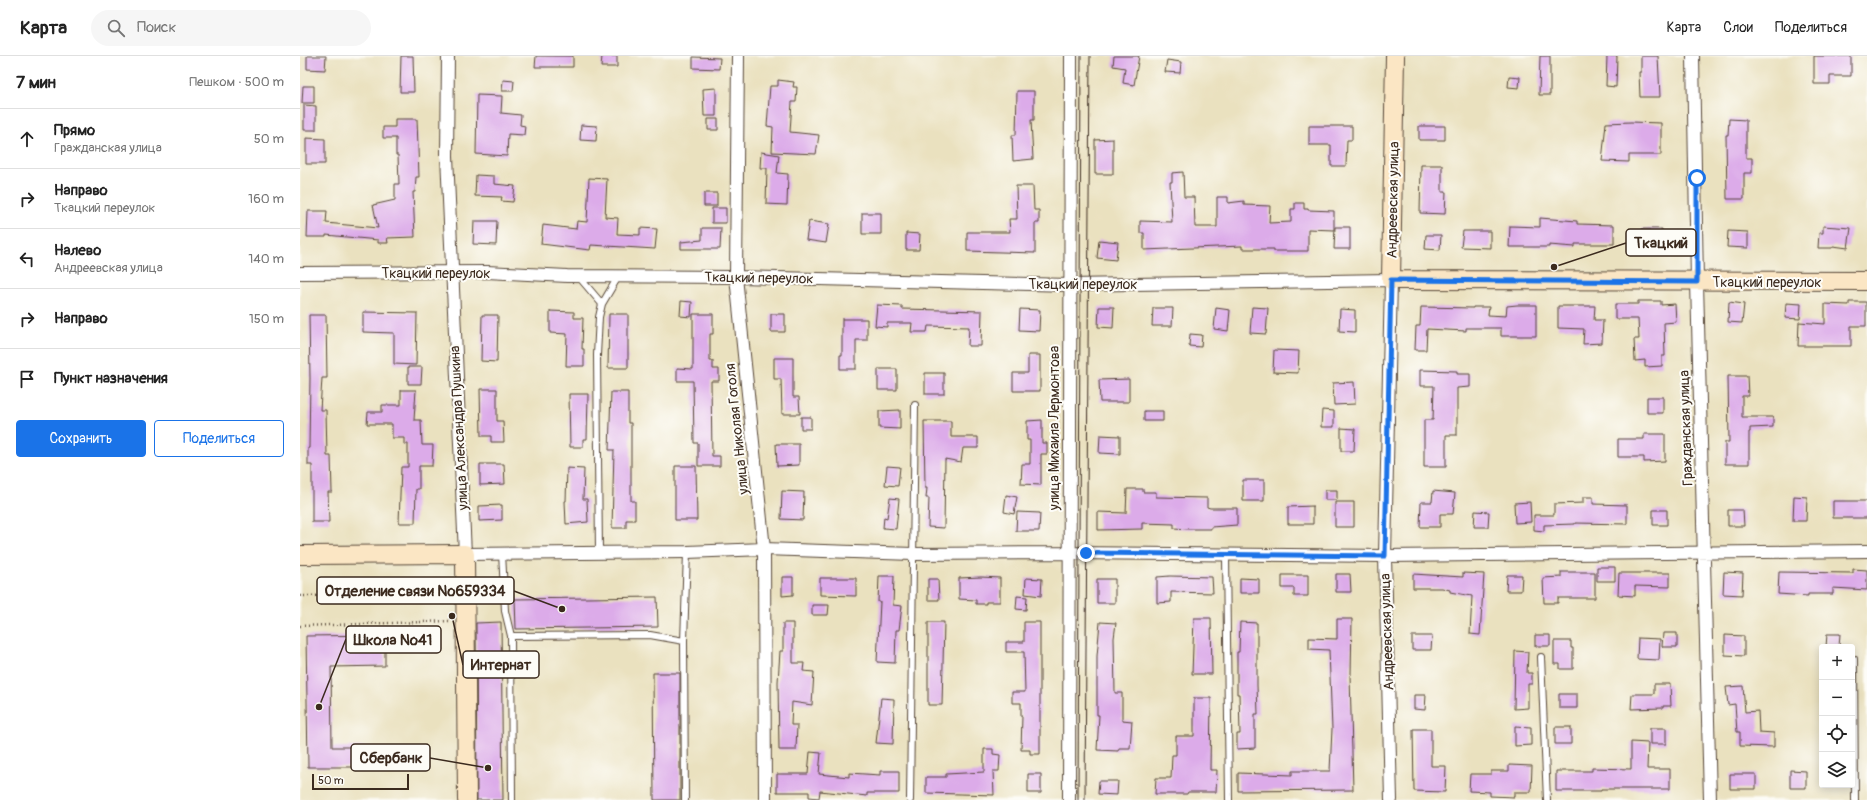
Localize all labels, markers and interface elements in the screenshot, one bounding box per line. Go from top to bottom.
search box [91,10,371,46]
text: Карта [20,16,67,40]
icon: search [105,17,127,39]
text: Поиск [137,18,176,37]
text: Карта [1667,19,1701,36]
text: Слои [1723,19,1753,36]
text: Поделиться [1775,19,1847,36]
text: 7 мин [16,72,56,93]
text: Пешком · 500 m [189,74,284,90]
text: Прямо [54,121,95,140]
icon: ahead [16,128,38,150]
text: 50 m [254,131,284,147]
text: Гражданская улица [54,140,162,156]
street label: Андреевская улица [1383,141,1403,259]
route start [1688,169,1706,187]
text: Направо [54,181,108,200]
icon: right [16,188,38,210]
text: 160 m [248,191,284,207]
text: Ткацкий переулок [54,200,155,216]
callout: Ткацкий [1626,229,1696,256]
text: Ткацкий [1633,234,1688,253]
text: Налево [54,241,101,260]
icon: left [16,248,38,270]
text: 140 m [248,251,284,267]
text: Андреевская улица [54,260,163,276]
street label: Ткацкий переулок [381,265,491,282]
street label: Ткацкий переулок [704,269,814,287]
street label: Ткацкий переулок [1712,274,1822,291]
street label: Ткацкий переулок [1028,276,1138,293]
icon: right [16,308,38,330]
text: Направо [54,309,108,328]
text: 150 m [249,311,284,327]
street label: улица Александра Пушкина [446,345,472,512]
street label: улица Михаила Лермонтова [1046,346,1063,511]
street label: улица Николая Гоголя [722,363,752,496]
icon: arrive [16,368,38,390]
text: Пункт назначения [54,369,168,388]
street label: Гражданская улица [1675,370,1697,486]
button: Сохранить [16,420,146,457]
button: Поделиться [154,420,284,457]
route end [1077,544,1095,562]
street label: Андреевская улица [1376,573,1398,691]
callout: Отделение связи №659334 [317,577,514,604]
text: Отделение связи №659334 [325,582,506,601]
callout: Школа №41 [346,626,441,653]
text: Школа №41 [353,631,432,650]
map controls [1819,644,1855,788]
button: + [1819,644,1855,680]
callout: Интернат [463,651,539,678]
text: Интернат [471,656,532,675]
button: − [1819,680,1855,716]
button: locate [1819,716,1855,752]
callout: Сбербанк [351,744,430,771]
text: Сбербанк [359,749,423,768]
button: layers [1819,752,1855,788]
scale bar [312,772,409,791]
text: 50 m [318,774,344,787]

